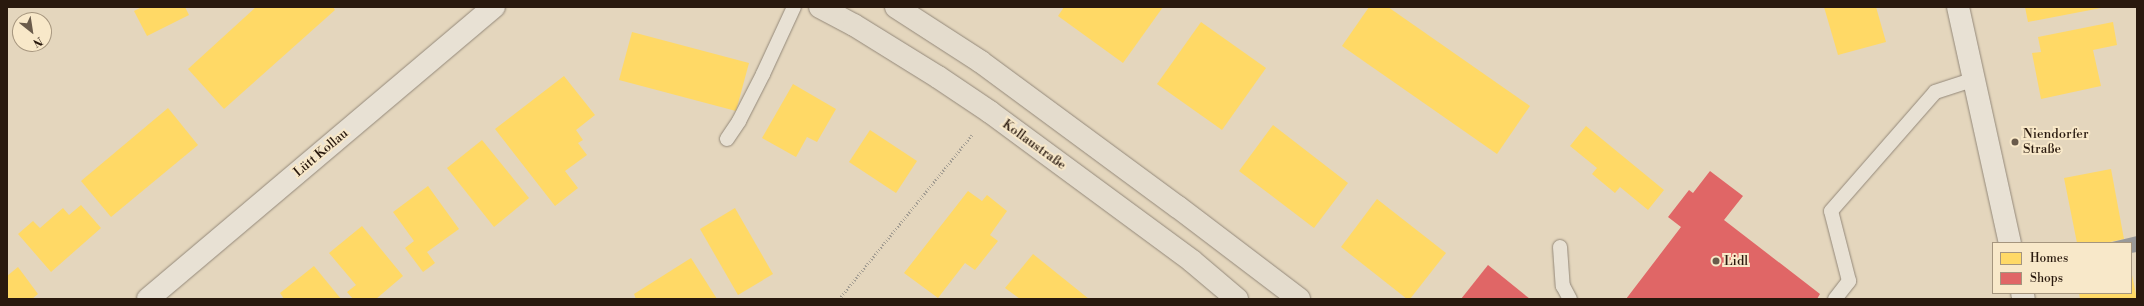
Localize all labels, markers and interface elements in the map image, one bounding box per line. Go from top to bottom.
north arrow [12,12,52,52]
text: N [30,33,45,50]
street label: Kollaustraße [999,117,1069,173]
street label: Lütt Kollau [291,126,351,180]
place label: Niendorfer Straße [2023,127,2089,158]
marker: Niendorfer Straße [2010,137,2020,147]
legend [1992,242,2132,294]
text: Homes [2030,251,2068,266]
place label: Lidl [1724,253,1748,269]
marker: Lidl [1711,256,1721,266]
text: Shops [2030,271,2063,286]

